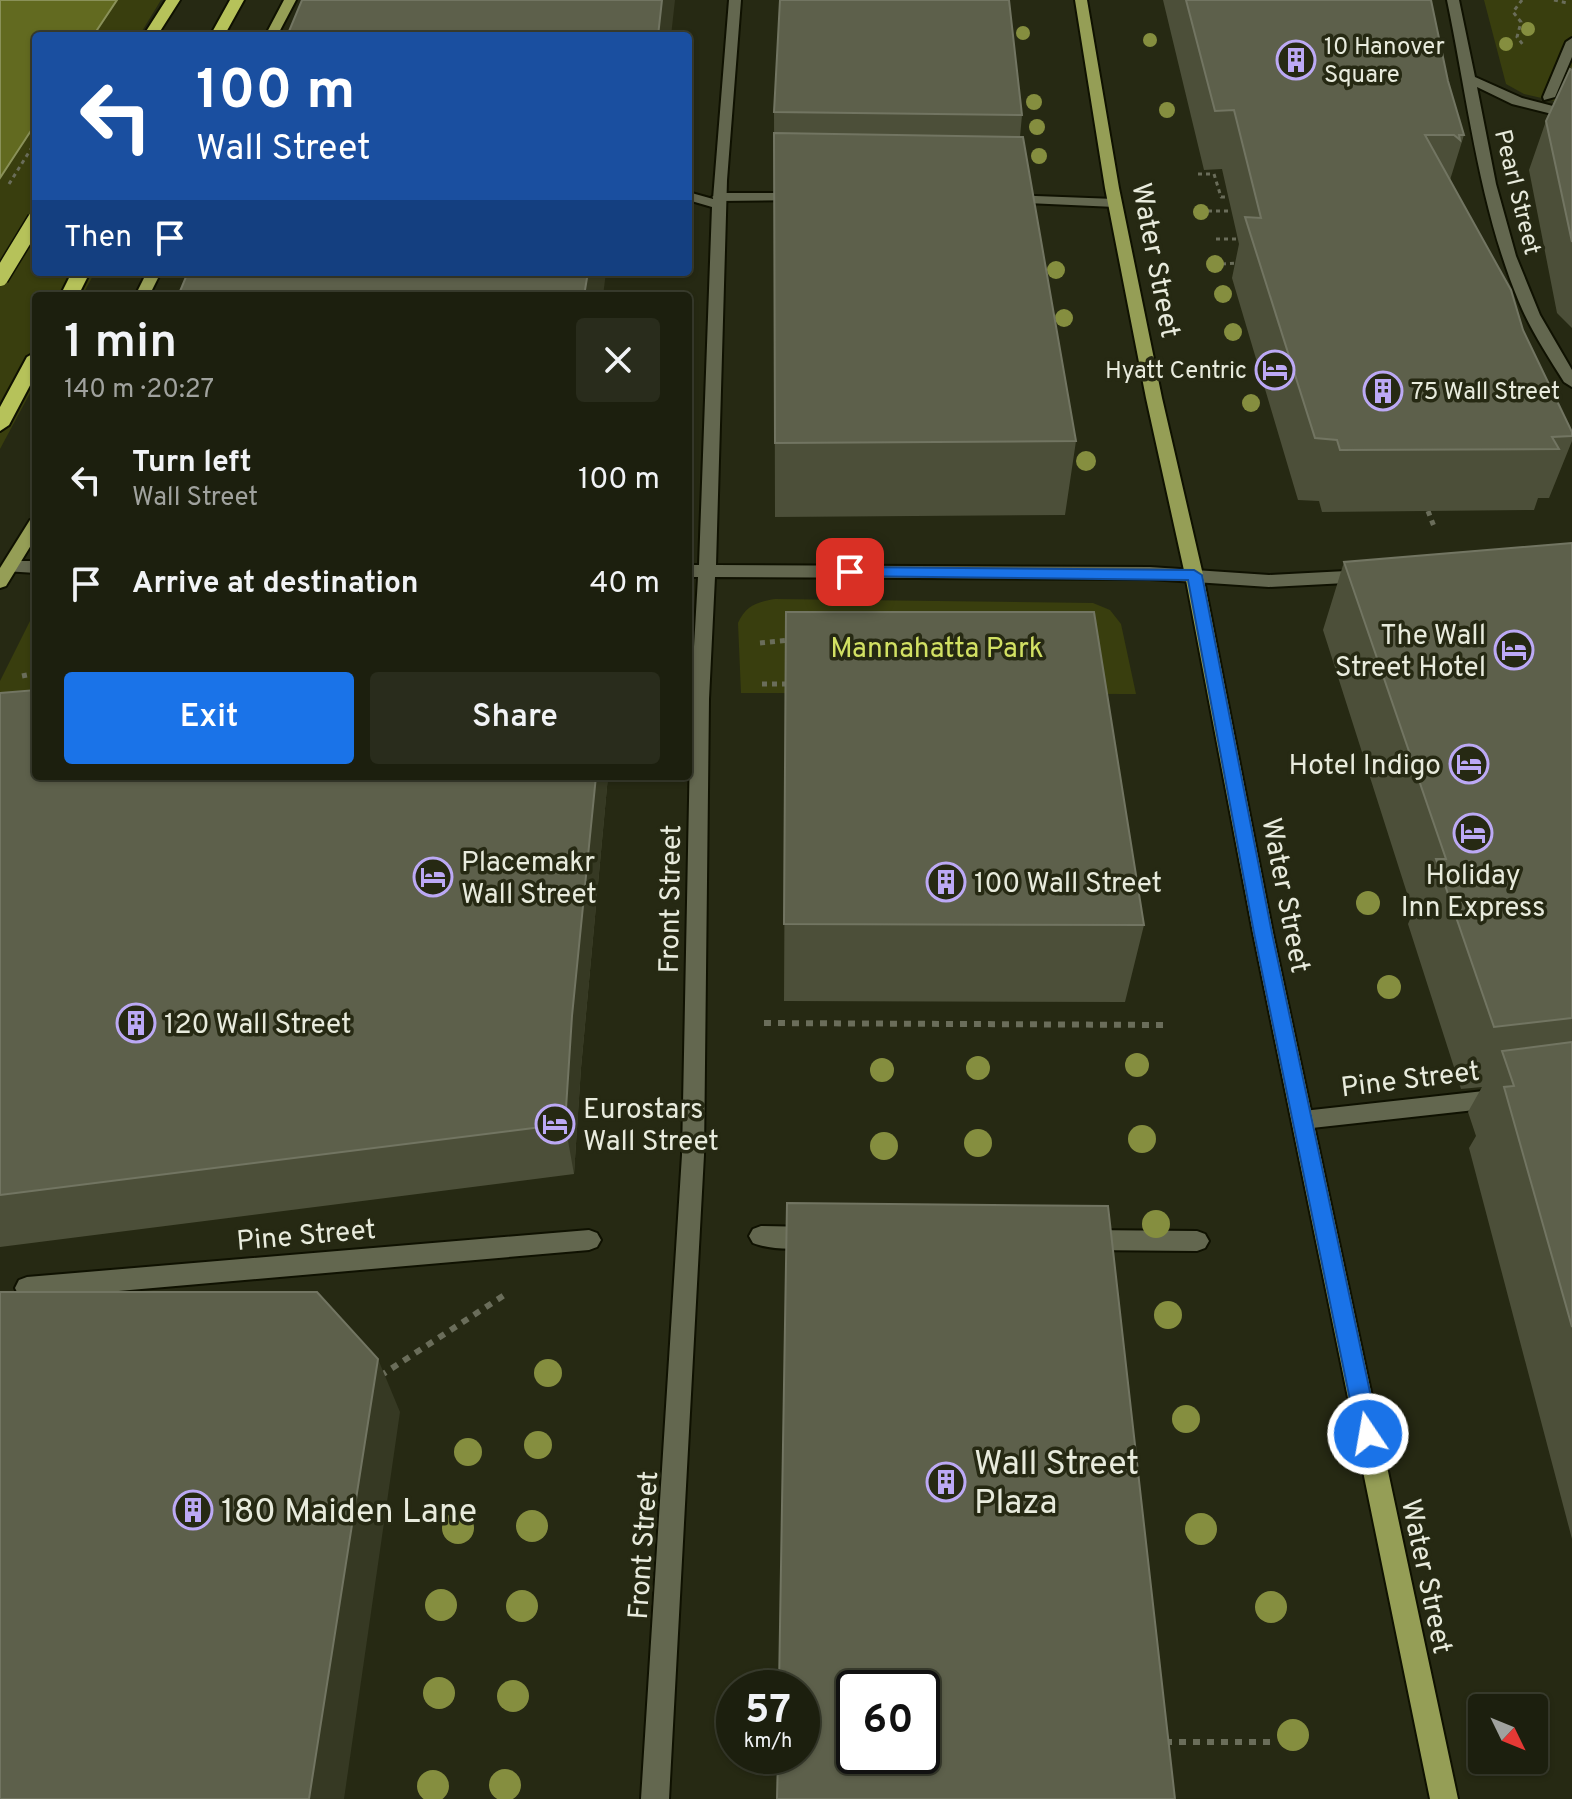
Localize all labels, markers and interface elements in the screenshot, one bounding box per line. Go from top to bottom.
place label: 10 Hanover Square [1324,33,1445,91]
building icon: 10 Hanover Square [1275,39,1317,81]
text: 100 m [196,58,355,128]
icon: left [64,64,168,168]
text: Wall Street [196,127,371,173]
street label: Pearl Street [1486,127,1546,258]
street label: Water Street [1121,180,1187,341]
icon: arrive [148,216,192,260]
text: Then [64,220,132,257]
text: 1 min [64,314,177,374]
button: close [576,318,660,402]
hotel icon: Hyatt Centric [1254,349,1296,391]
place label: Hyatt Centric [1105,357,1247,387]
building icon: 75 Wall Street [1362,370,1404,412]
text: 140 m · 20:27 [64,374,214,407]
place label: 75 Wall Street [1411,378,1560,408]
text: Turn left [132,445,252,482]
icon: left [64,458,108,502]
text: 100 m [578,462,660,499]
text: Wall Street [132,482,258,515]
pin [816,538,884,606]
icon: arrive [828,550,872,594]
icon: arrive [64,562,108,606]
text: Arrive at destination [132,566,418,603]
text: 40 m [590,566,660,603]
place label: The Wall Street Hotel [1335,619,1486,687]
hotel icon: The Wall Street Hotel [1493,629,1535,671]
park label: Mannahatta Park [830,632,1044,668]
button: Exit [64,672,354,764]
button: Share [370,672,660,764]
hotel icon: Hotel Indigo [1448,743,1490,785]
place label: Hotel Indigo [1289,749,1441,785]
hotel icon: Holiday Inn Express [1452,812,1494,854]
street label: Water Street [1251,815,1317,976]
street label: Front Street [653,824,691,974]
place label: Placemakr Wall Street [461,846,597,914]
hotel icon: Placemakr Wall Street [412,856,454,898]
place label: Holiday Inn Express [1401,859,1545,927]
building icon: 100 Wall Street [925,861,967,903]
place label: 100 Wall Street [974,867,1162,903]
building icon: 120 Wall Street [115,1002,157,1044]
place label: 120 Wall Street [164,1008,351,1044]
street label: Pine Street [1339,1055,1482,1107]
place label: Eurostars Wall Street [583,1093,719,1161]
hotel icon: Eurostars Wall Street [534,1103,576,1145]
street label: Pine Street [235,1213,377,1261]
position arrow [1326,1392,1410,1476]
place label: Wall Street Plaza [974,1444,1139,1526]
building icon: Wall Street Plaza [925,1461,967,1503]
street label: Front Street [622,1470,668,1621]
building icon: 180 Maiden Lane [172,1489,214,1531]
place label: 180 Maiden Lane [221,1492,477,1535]
street label: Water Street [1391,1496,1459,1657]
speed limit sign: 60 [836,1670,940,1774]
text: 57 [745,1687,791,1737]
north arrow [1468,1694,1548,1774]
map controls [1468,1694,1548,1774]
text: km/h [744,1729,792,1755]

